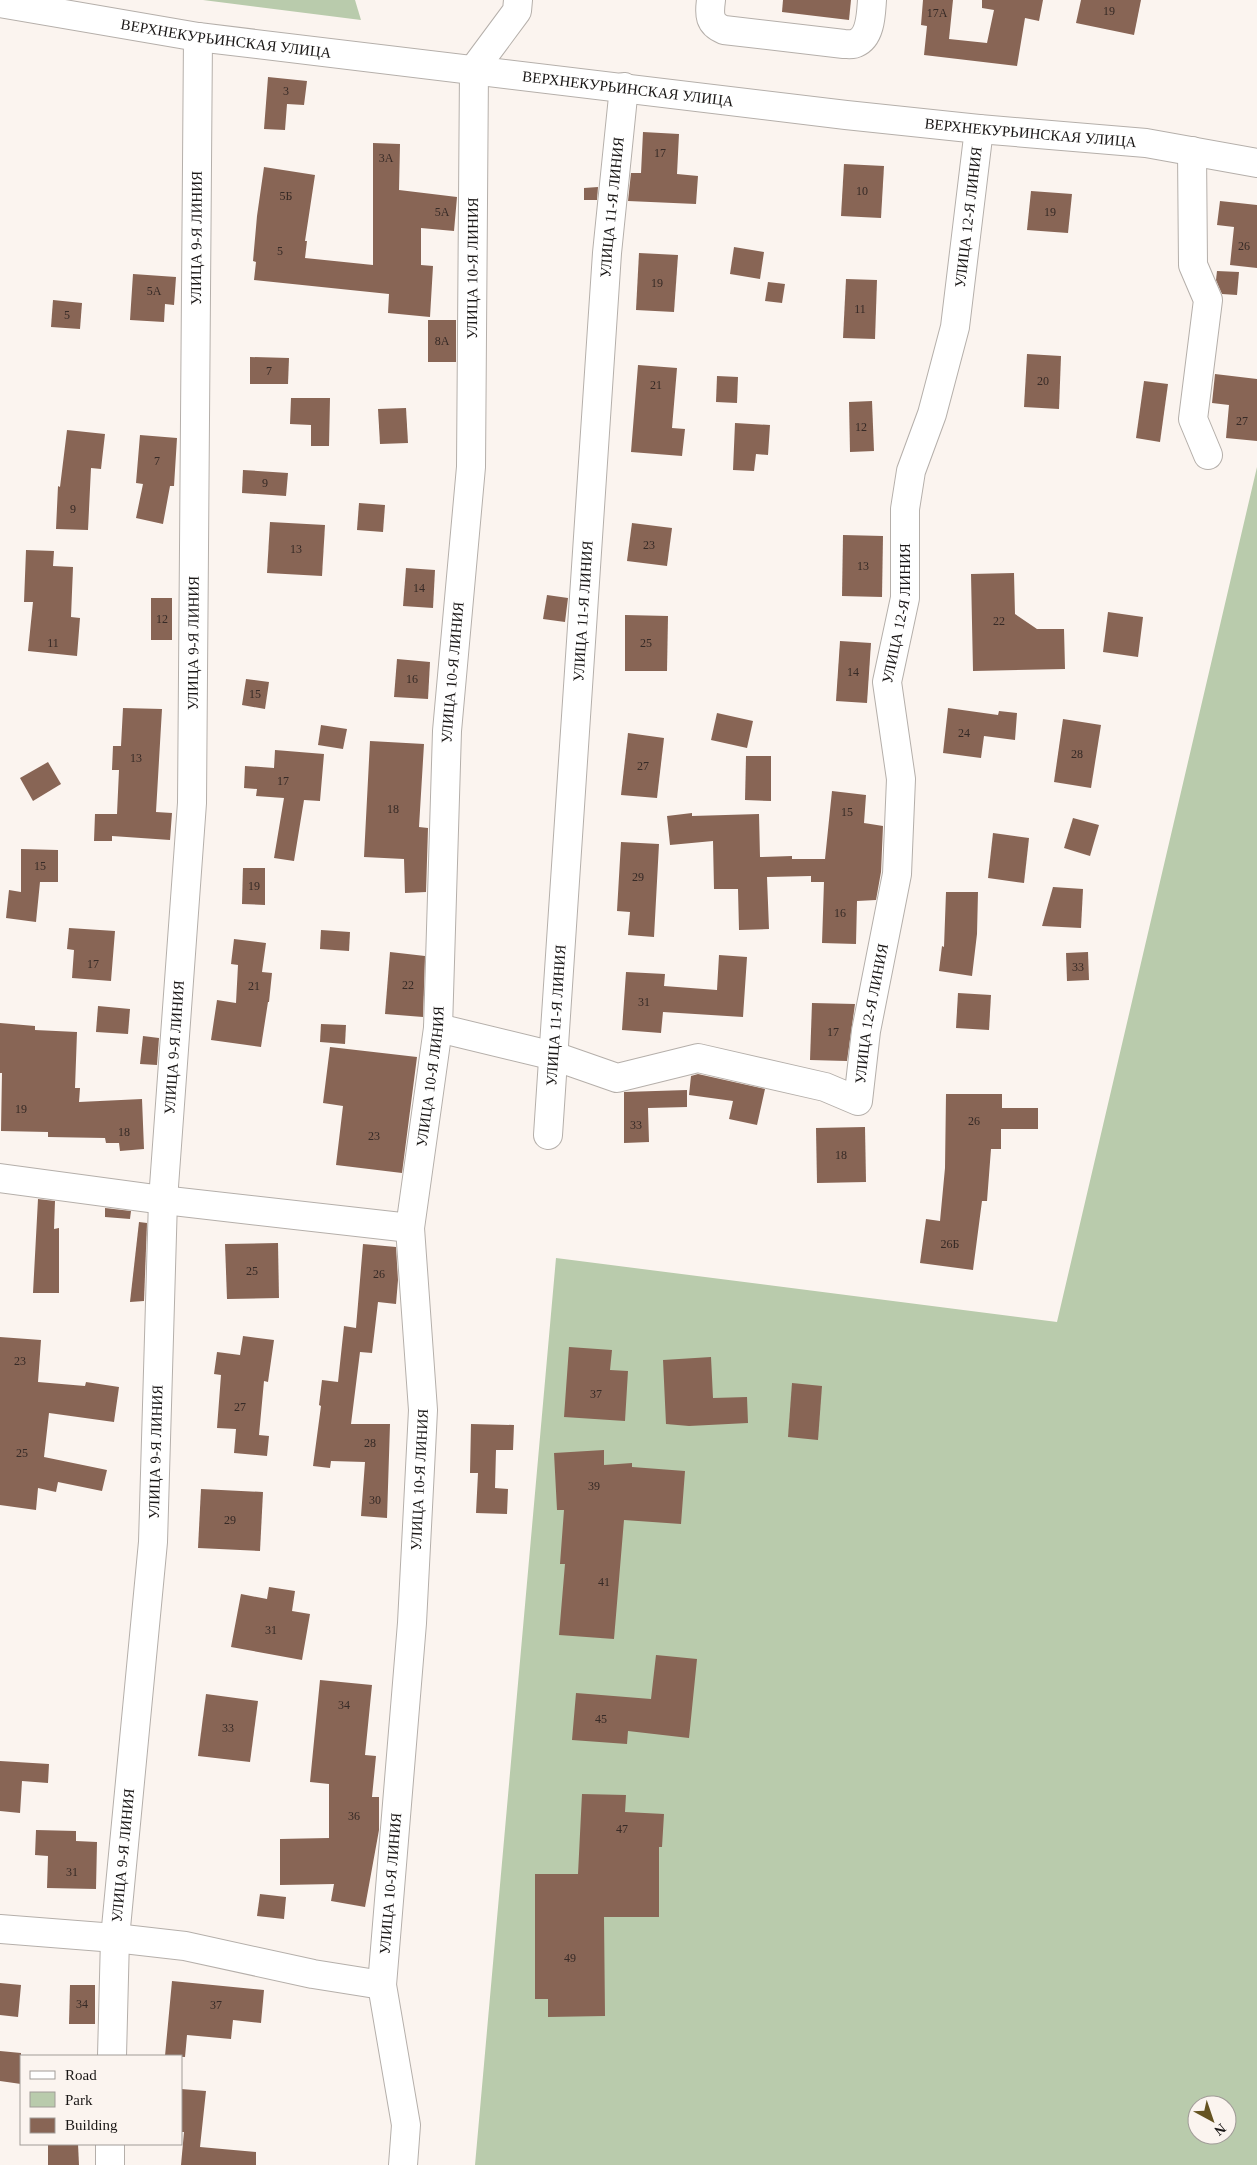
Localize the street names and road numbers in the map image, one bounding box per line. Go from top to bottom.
street label: ВЕРХНЕКУРЬИНСКАЯ УЛИЦА [120,16,333,61]
street label: ВЕРХНЕКУРЬИНСКАЯ УЛИЦА [521,68,735,109]
street label: ВЕРХНЕКУРЬИНСКАЯ УЛИЦА [924,115,1137,150]
street label: УЛИЦА 11-Я ЛИНИЯ [597,136,627,278]
street label: УЛИЦА 12-Я ЛИНИЯ [952,146,985,289]
street label: УЛИЦА 9-Я ЛИНИЯ [188,171,205,305]
street label: УЛИЦА 10-Я ЛИНИЯ [464,197,481,339]
street label: УЛИЦА 11-Я ЛИНИЯ [570,540,596,682]
street label: УЛИЦА 12-Я ЛИНИЯ [879,543,913,685]
street label: УЛИЦА 9-Я ЛИНИЯ [185,576,202,710]
street label: УЛИЦА 10-Я ЛИНИЯ [439,601,467,743]
street label: УЛИЦА 12-Я ЛИНИЯ [852,942,891,1085]
street label: УЛИЦА 11-Я ЛИНИЯ [543,944,569,1086]
street label: УЛИЦА 9-Я ЛИНИЯ [161,980,187,1115]
street label: УЛИЦА 10-Я ЛИНИЯ [413,1006,447,1148]
street label: УЛИЦА 9-Я ЛИНИЯ [146,1384,166,1519]
street label: УЛИЦА 10-Я ЛИНИЯ [408,1408,431,1551]
street label: УЛИЦА 9-Я ЛИНИЯ [109,1788,137,1923]
street label: УЛИЦА 10-Я ЛИНИЯ [377,1812,404,1955]

